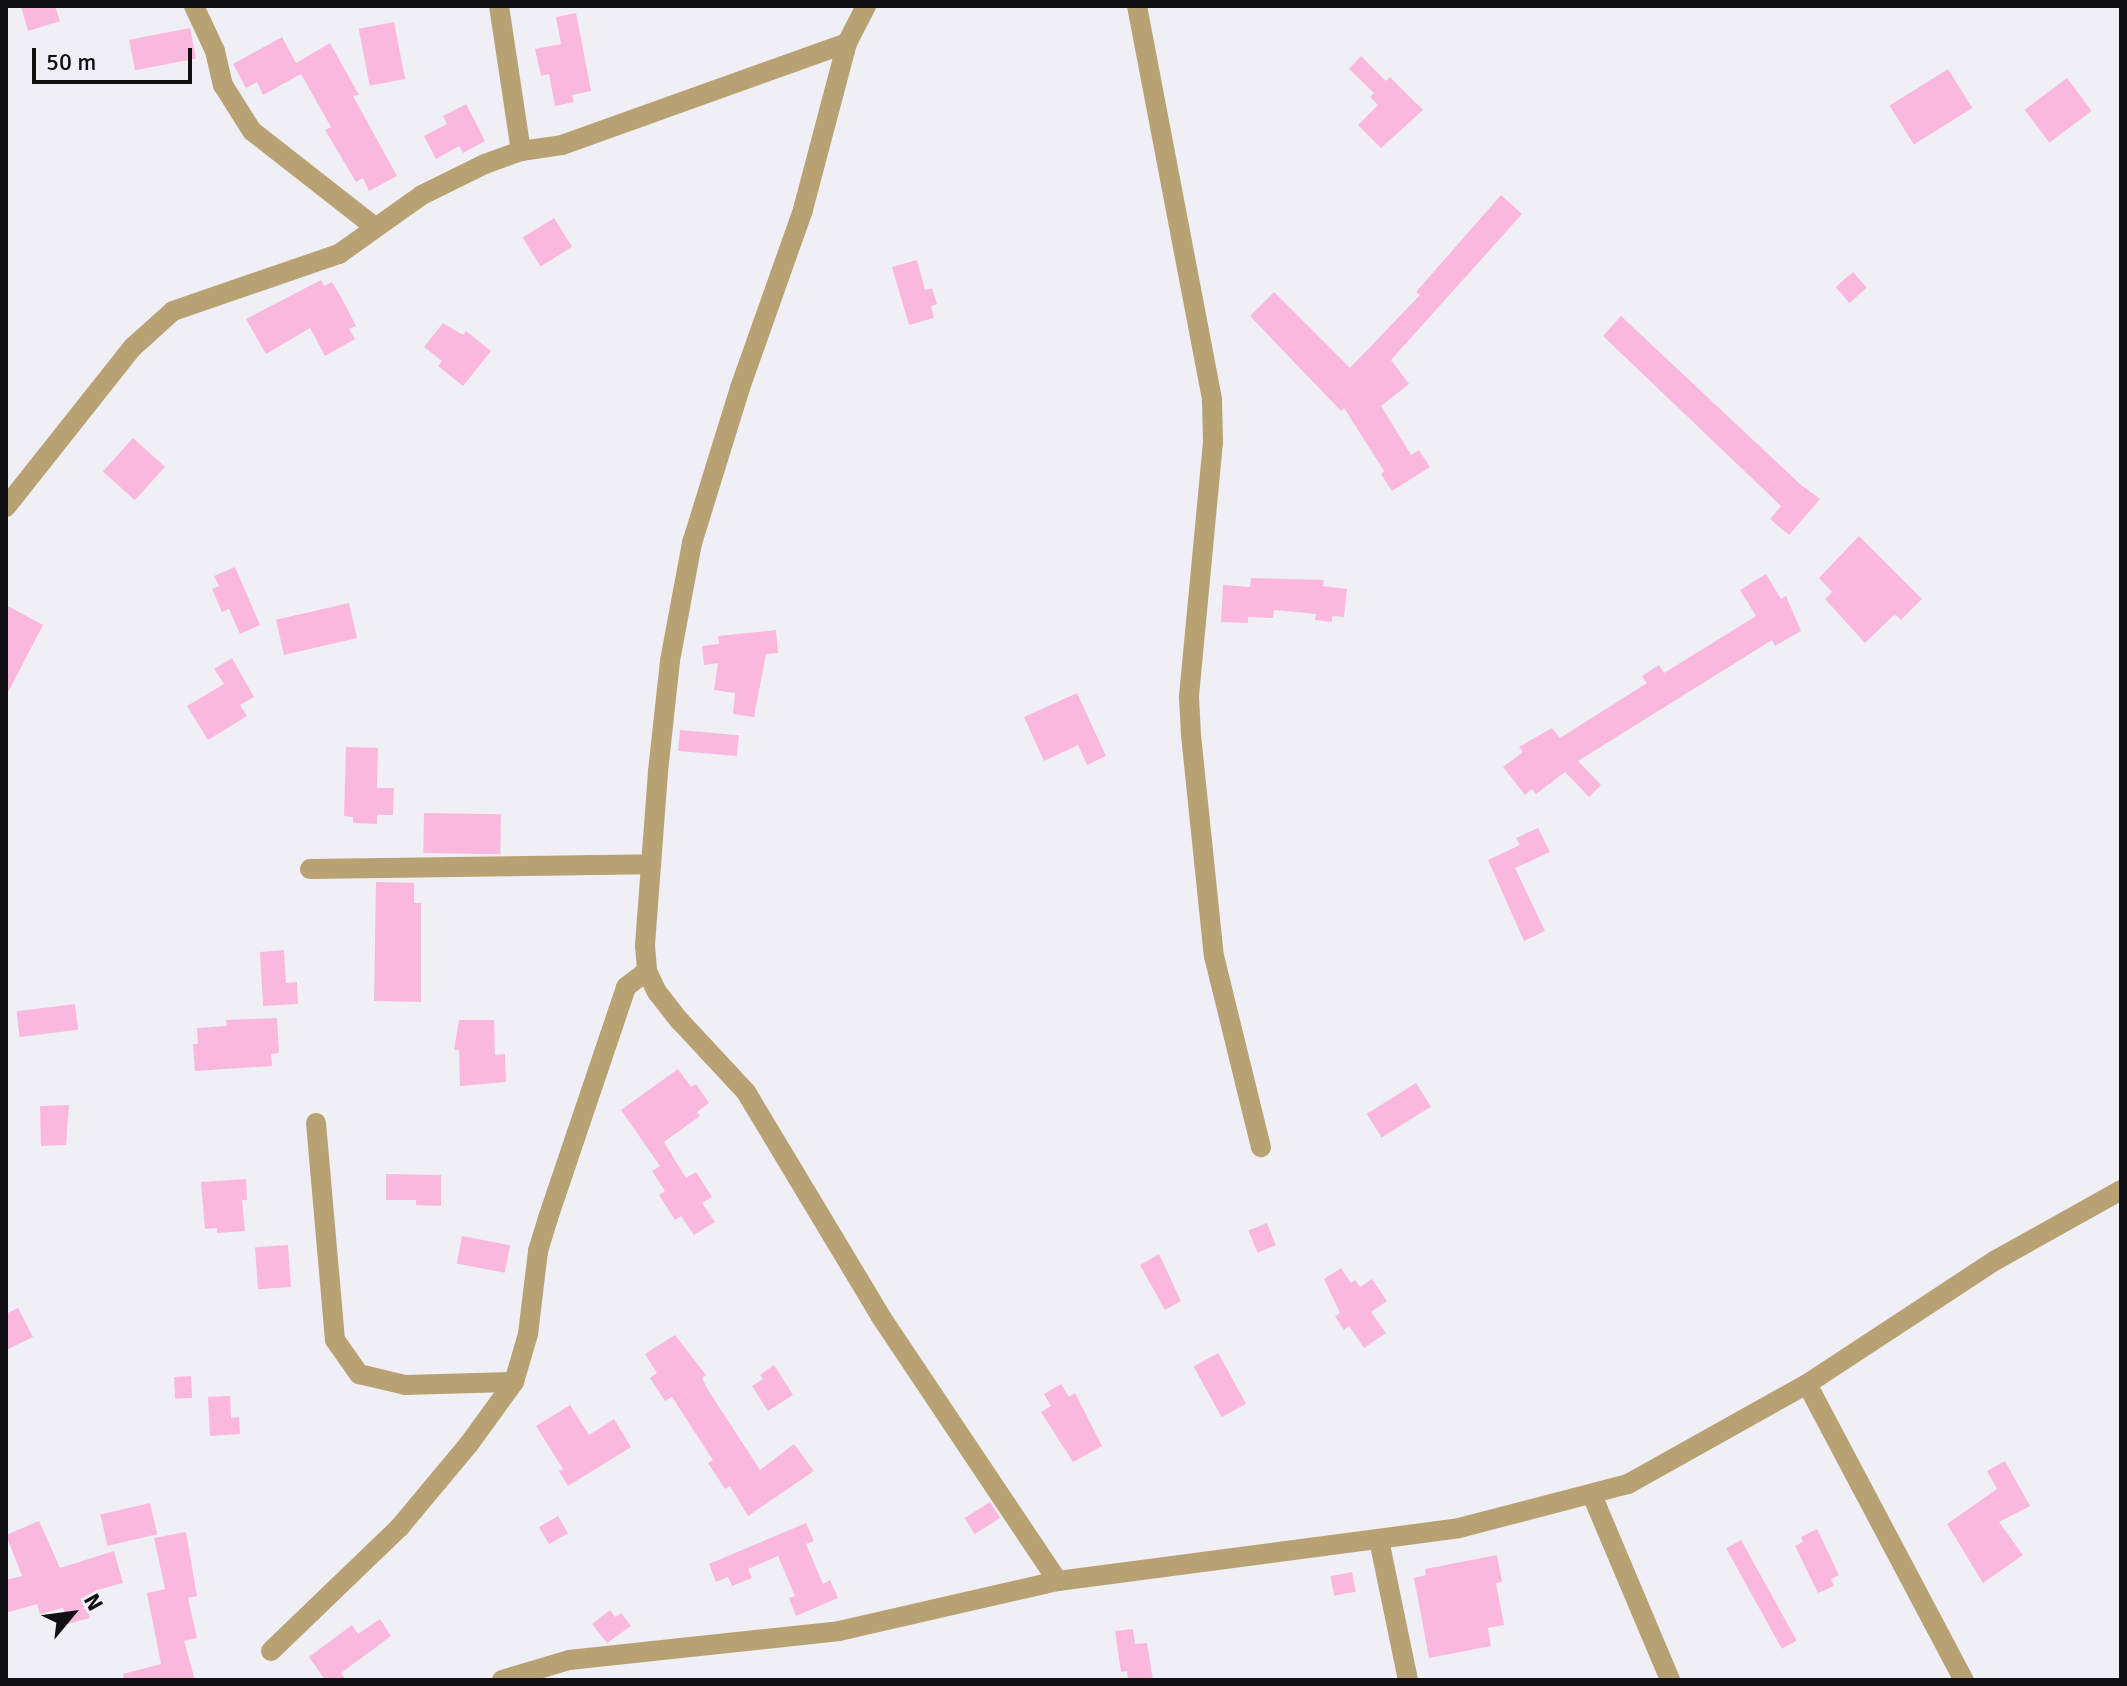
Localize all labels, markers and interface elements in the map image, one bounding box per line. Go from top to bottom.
scale bar [36,32,196,82]
text: 50 m [46,47,96,77]
north arrow [32,1574,112,1654]
text: N [78,1589,109,1615]

